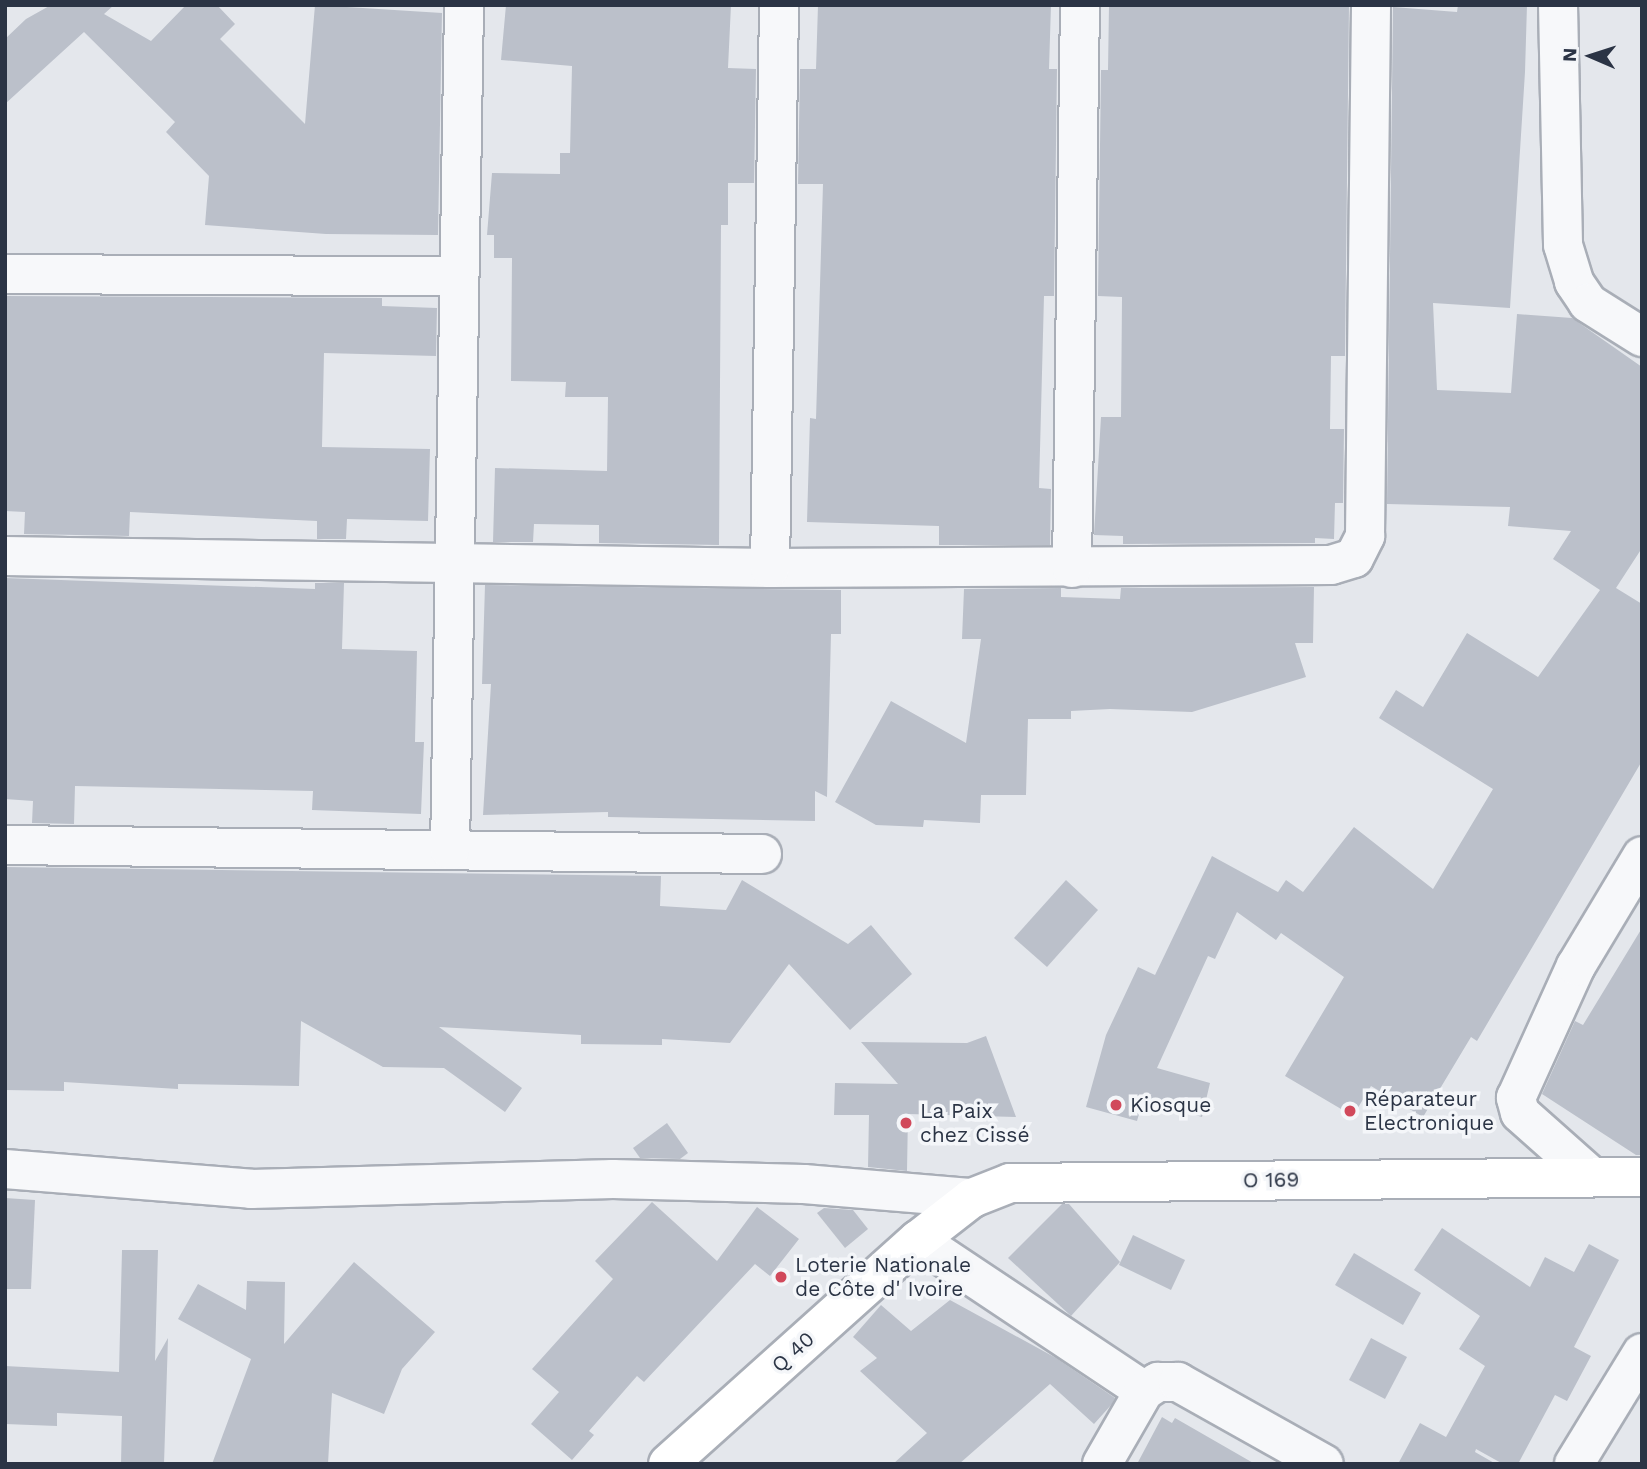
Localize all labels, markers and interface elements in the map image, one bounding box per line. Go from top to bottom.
north arrow [1556,21,1626,91]
text: N [1558,47,1581,63]
place label: Réparateur Electronique [1364,1086,1494,1136]
place label: Kiosque [1130,1092,1211,1118]
marker: Kiosque [1108,1097,1124,1113]
place label: La Paix chez Cissé [920,1098,1029,1148]
marker: Réparateur Electronique [1342,1103,1358,1119]
marker: La Paix chez Cissé [898,1115,914,1131]
street label: O 169 [1242,1167,1300,1193]
place label: Loterie Nationale de Côte d' Ivoire [795,1252,971,1302]
marker: Loterie Nationale de Côte d' Ivoire [773,1269,789,1285]
street label: Q 40 [766,1326,820,1378]

